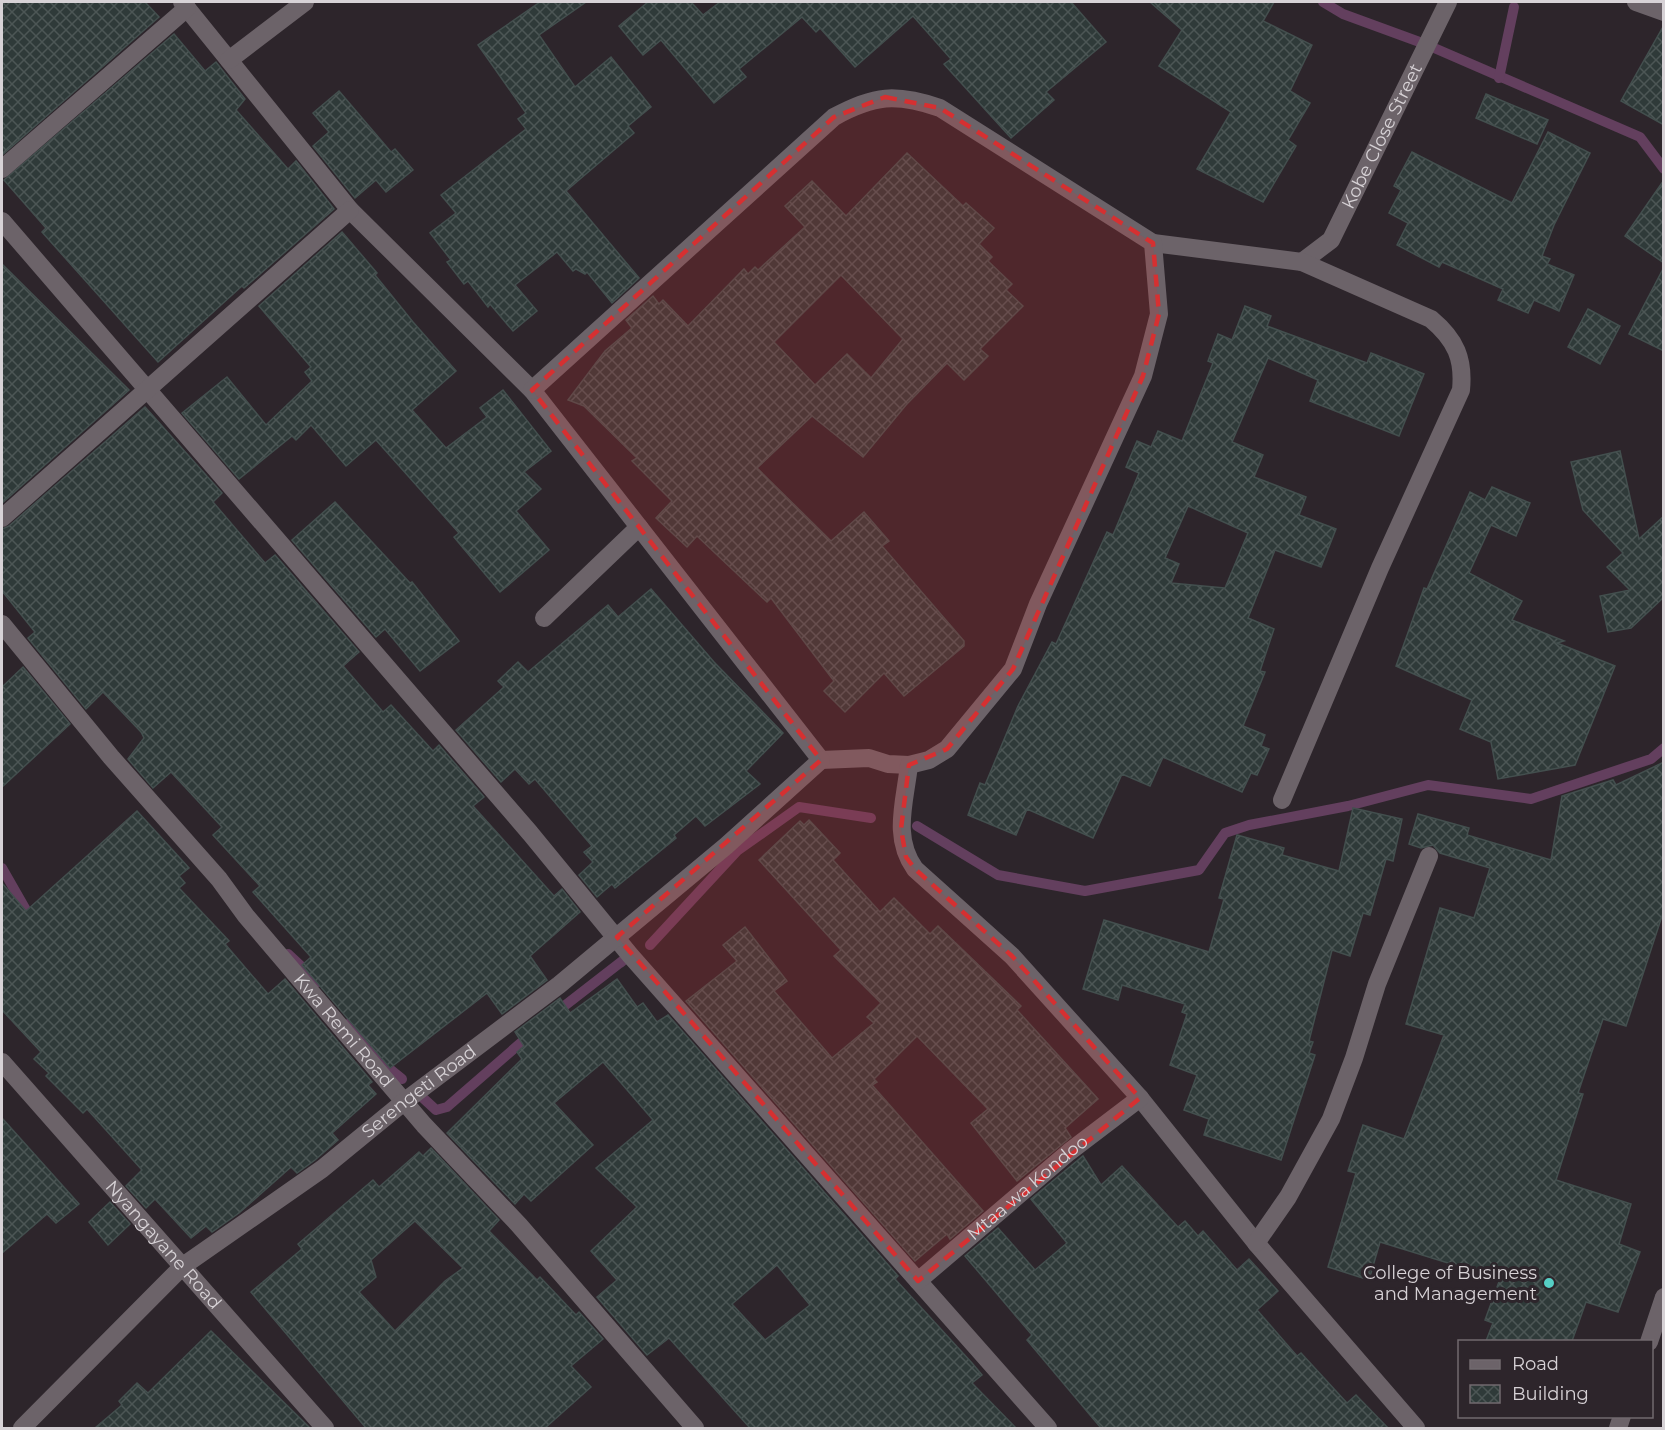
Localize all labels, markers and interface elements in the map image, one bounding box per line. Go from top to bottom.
street label: Kobe Close Street [1337,60,1427,213]
street label: Kwa Remi Road [289,969,398,1092]
street label: Serengeti Road [357,1040,481,1143]
street label: Mtaa wa Kondoo [963,1130,1093,1245]
street label: Nyangayane Road [101,1176,226,1314]
place label: College of Business and Management [1363,1262,1537,1305]
marker: College of Business and Management [1542,1276,1556,1290]
legend [1458,1340,1653,1418]
text: Road [1512,1353,1559,1375]
text: Building [1512,1383,1589,1405]

